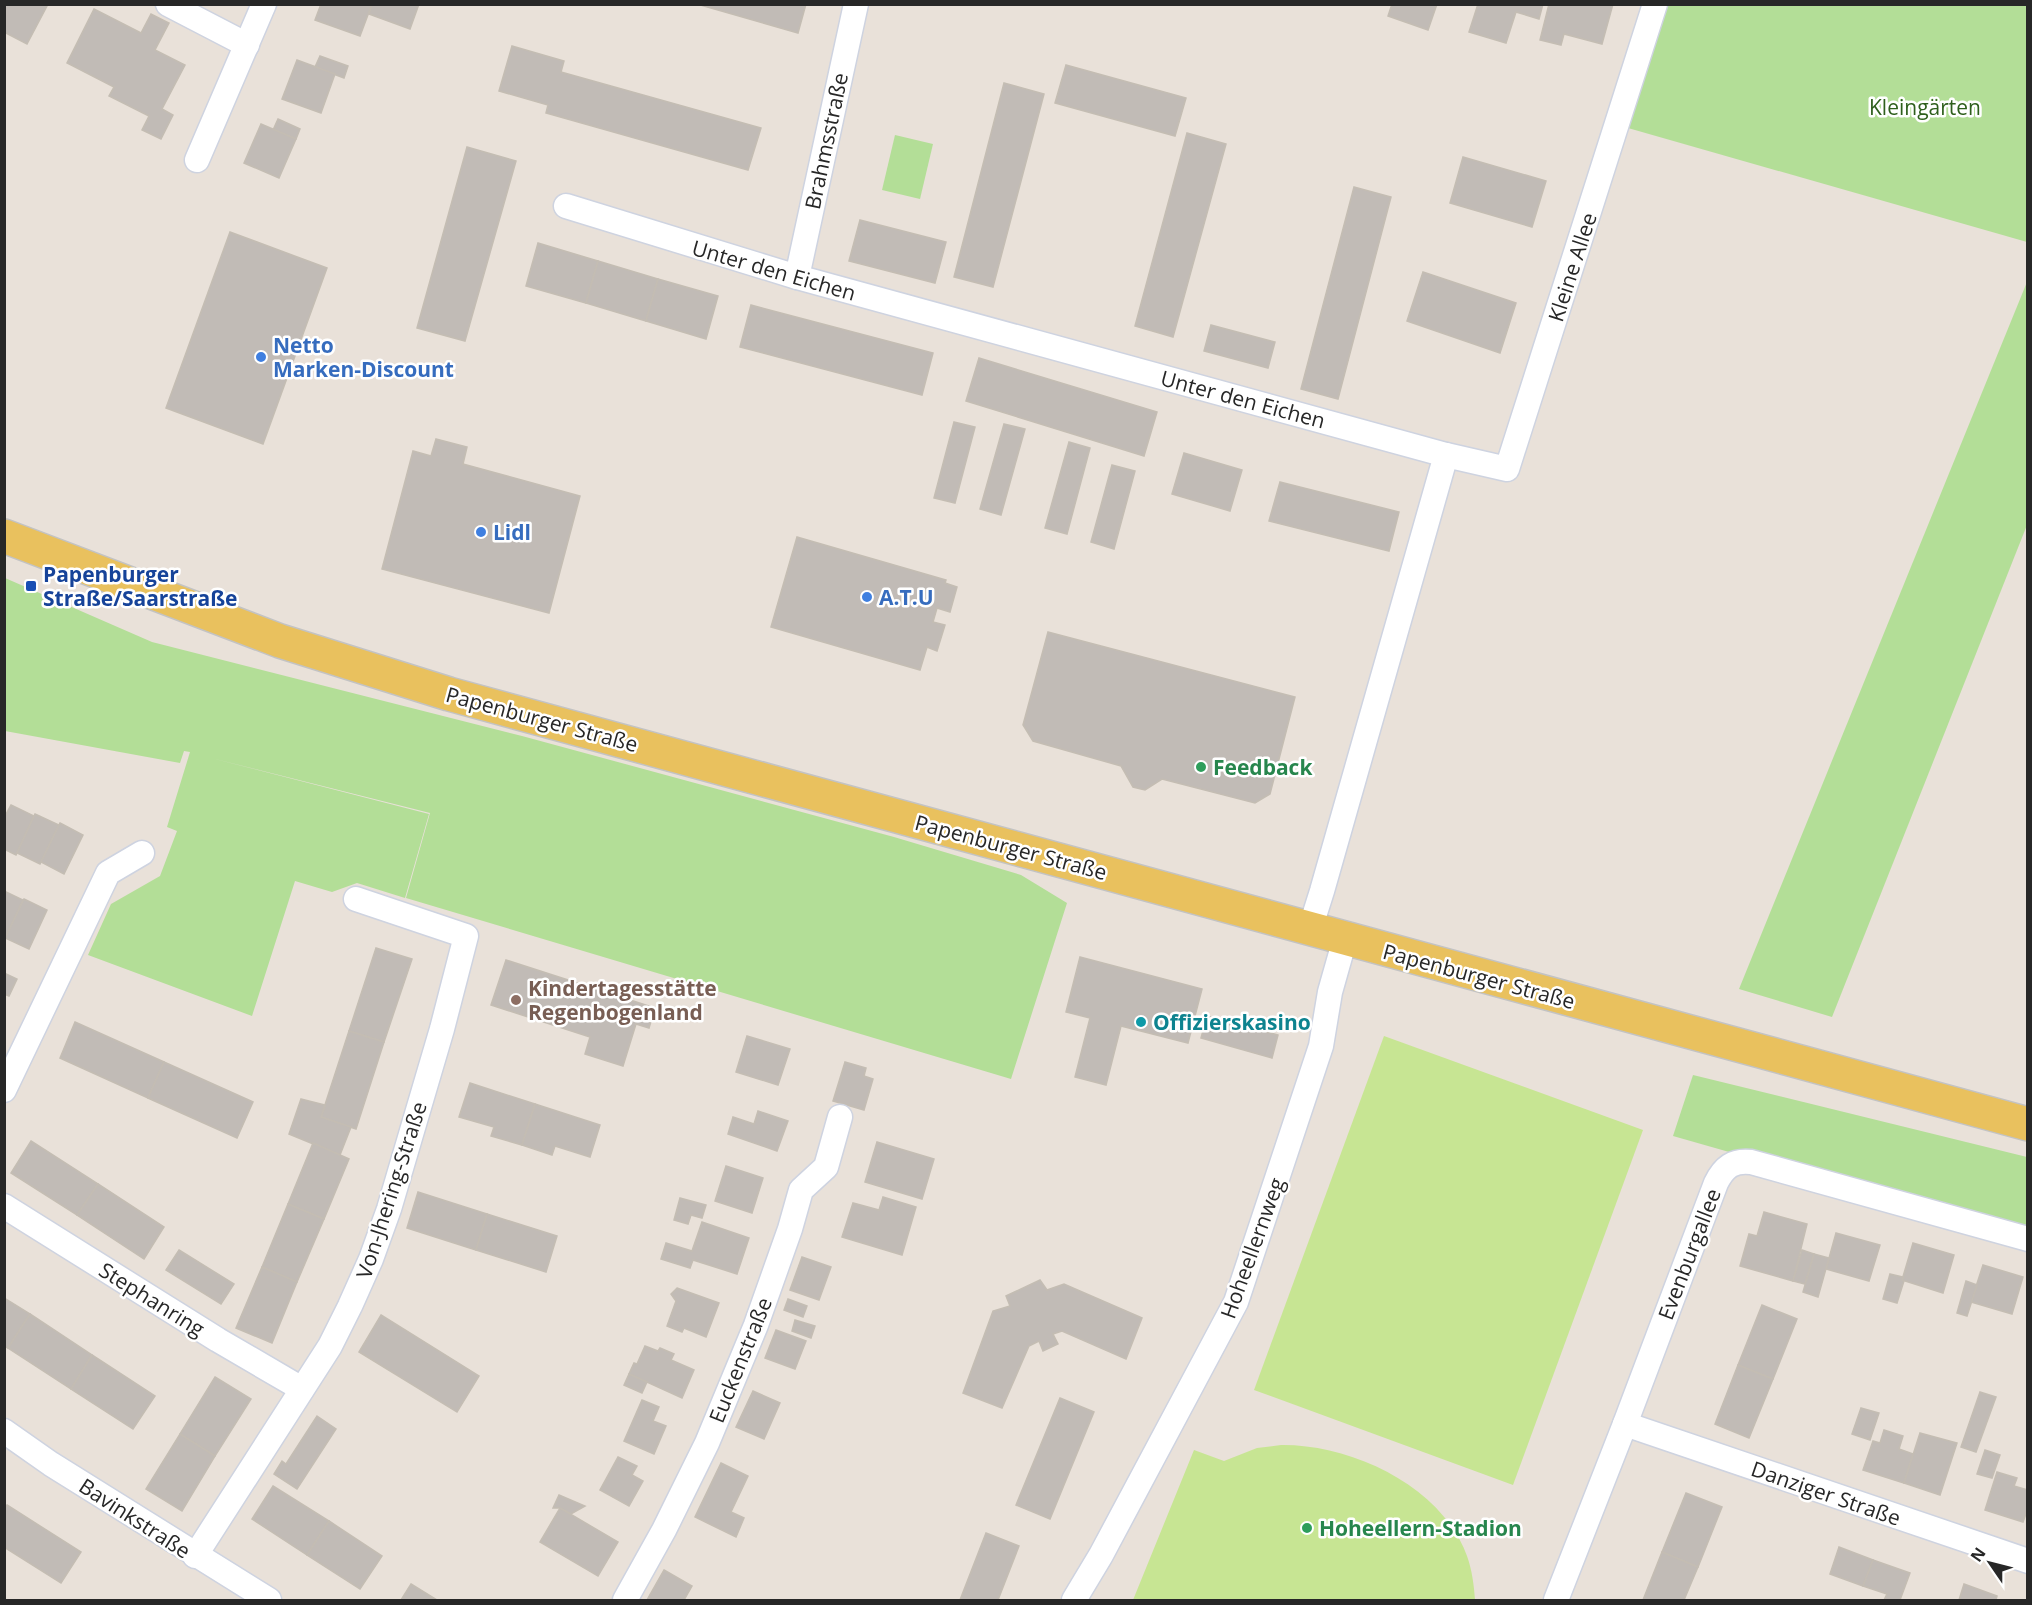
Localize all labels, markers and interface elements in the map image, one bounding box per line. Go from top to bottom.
street label: Brahmsstraße [798,70,854,212]
park label: Kleingärten [1869,93,1981,121]
street label: Kleine Allee [1541,209,1603,325]
street label: Unter den Eichen [689,233,859,307]
place label: Netto Marken-Discount [273,331,454,383]
marker: Netto Marken-Discount [254,350,268,364]
street label: Unter den Eichen [1158,364,1328,434]
place label: Lidl [493,518,531,546]
marker: Lidl [474,525,488,539]
place label: Papenburger Straße/Saarstraße [43,560,238,612]
marker: Papenburger Straße/Saarstraße [24,579,38,593]
place label: A.T.U [879,583,934,611]
marker: A.T.U [860,590,874,604]
street label: Papenburger Straße [443,680,641,758]
place label: Feedback [1213,753,1313,781]
marker: Feedback [1194,760,1208,774]
street label: Papenburger Straße [912,808,1110,886]
street label: Papenburger Straße [1380,937,1578,1015]
place label: Kindertagesstätte Regenbogenland [528,974,717,1026]
marker: Kindertagesstätte Regenbogenland [509,993,523,1007]
place label: Offizierskasino [1153,1008,1311,1036]
marker: Offizierskasino [1134,1015,1148,1029]
street label: Von-Jhering-Straße [349,1098,433,1282]
street label: Hoheellernweg [1214,1174,1290,1322]
street label: Evenburgallee [1651,1184,1727,1324]
street label: Stephanring [94,1256,210,1342]
street label: Euckenstraße [702,1293,778,1427]
street label: Danziger Straße [1748,1454,1904,1532]
street label: Bavinkstraße [74,1472,196,1564]
place label: Hoheellern-Stadion [1319,1514,1522,1542]
marker: Hoheellern-Stadion [1300,1521,1314,1535]
north arrow [1960,1533,2020,1593]
text: N [1965,1543,1990,1566]

